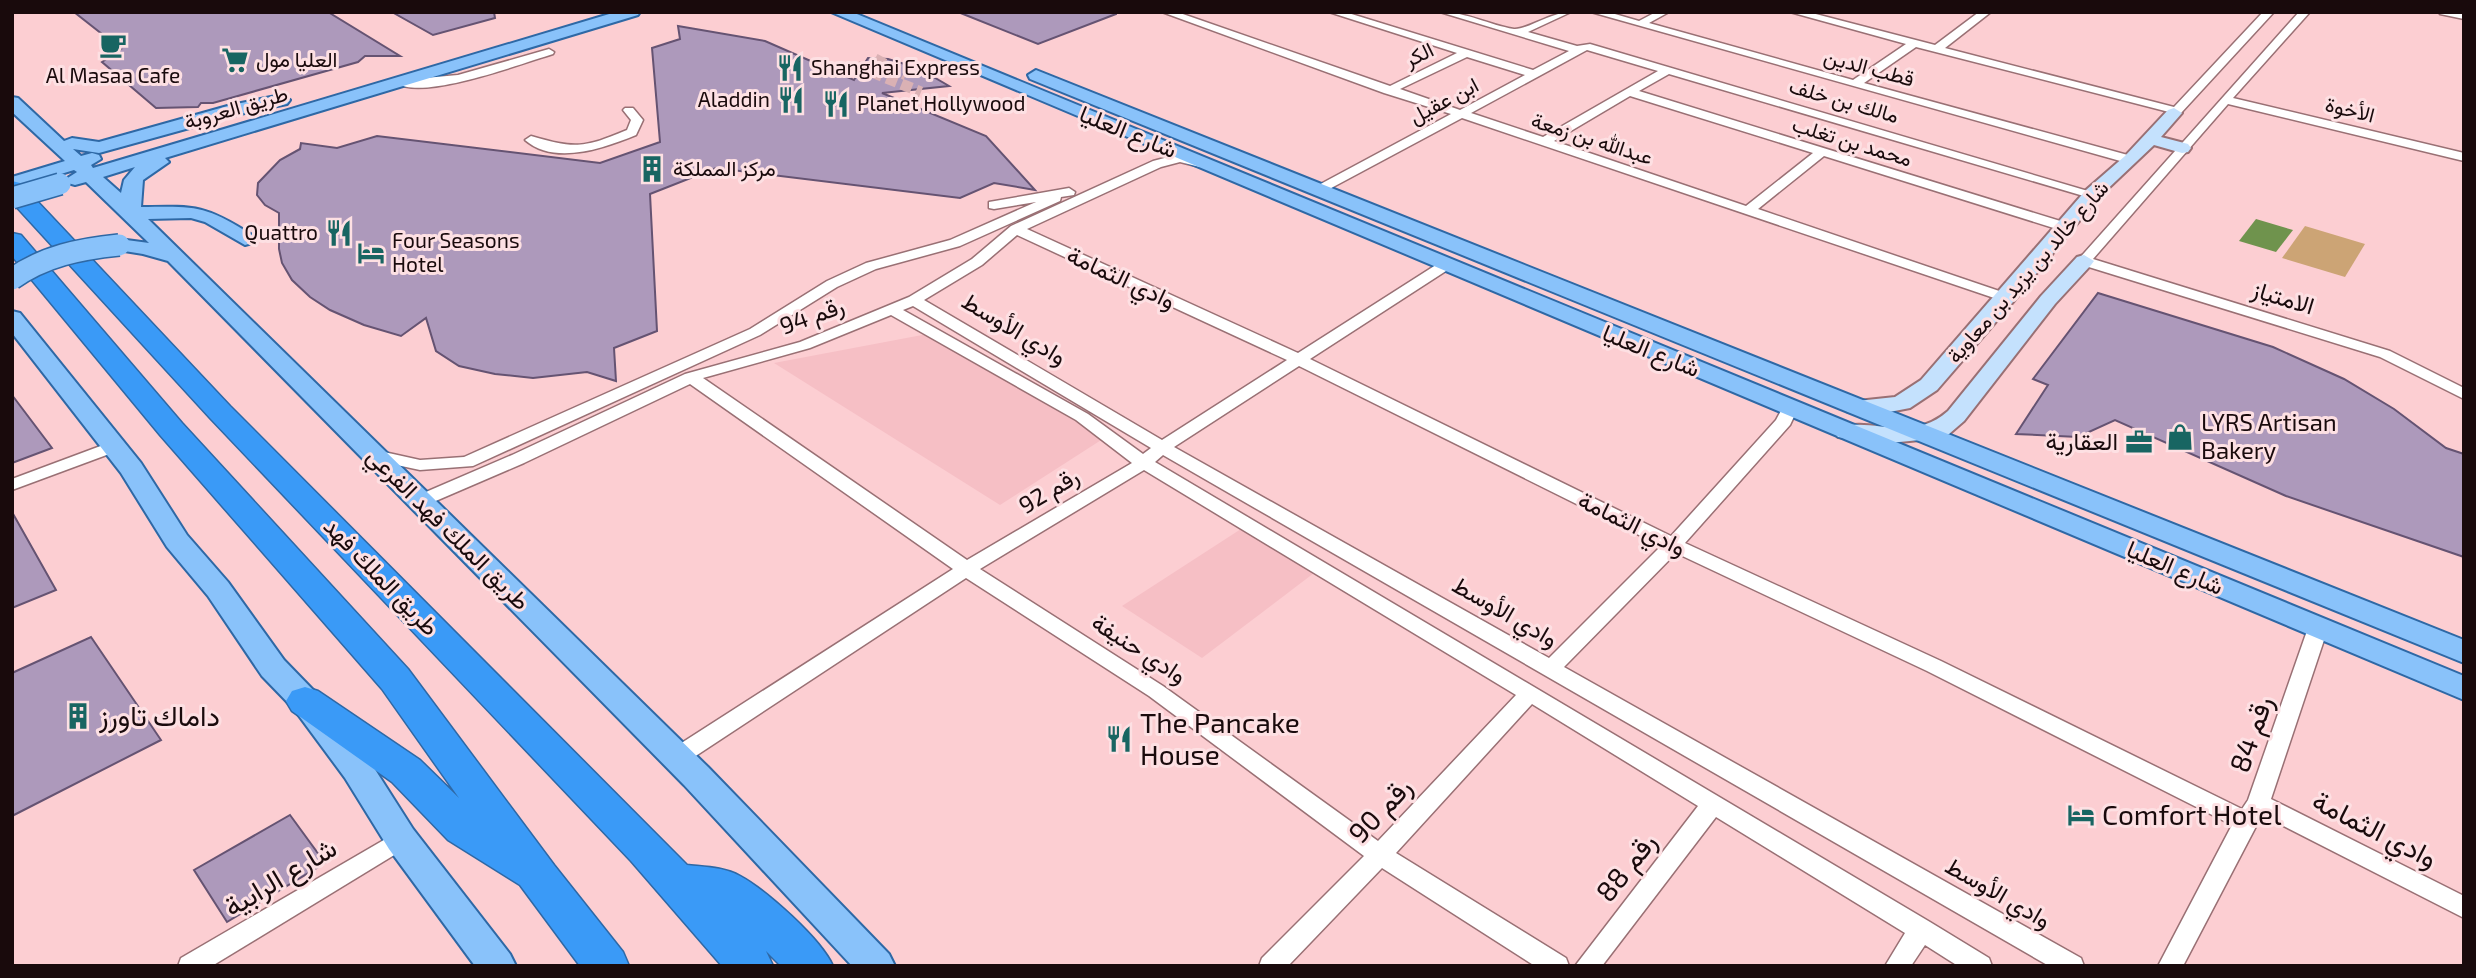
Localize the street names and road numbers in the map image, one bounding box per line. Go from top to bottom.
street label: الكر [1399,36,1438,74]
street label: قطب الدين [1821,43,1917,92]
street label: ابن عقيل [1404,71,1483,129]
street label: مالك بن خلف [1786,72,1902,128]
street label: طريق العروبة [181,80,291,135]
street label: الأخوة [2323,90,2378,129]
street label: شارع العليا [1075,98,1181,166]
street label: عبدالله بن زمعة [1528,106,1656,171]
street label: محمد بن تغلب [1789,110,1915,172]
street label: شارع خالد بن يزيد بن معاوية [1941,175,2115,369]
street label: وادي الثمامة [1060,239,1180,320]
street label: الامتياز [2247,273,2318,322]
street label: وادي الأوسط [954,285,1072,375]
street label: رقم 94 [775,290,849,342]
street label: شارع العليا [1598,317,1704,385]
street label: طريق الملك فهد الفرعي [361,442,535,616]
street label: رقم 92 [1013,460,1085,522]
street label: وادي الثمامة [1571,484,1691,567]
street label: طريق الملك فهد [318,512,444,642]
street label: شارع العليا [2122,533,2228,603]
street label: وادي الأوسط [1445,569,1564,658]
street label: وادي حنيفة [1084,606,1193,694]
street label: رقم 84 [2221,691,2282,777]
street label: رقم 90 [1340,769,1420,851]
street label: وادي الثمامة [2304,782,2444,880]
street label: رقم 88 [1588,825,1665,910]
street label: شارع الرابية [217,829,344,926]
street label: وادي الأوسط [1938,850,2057,939]

